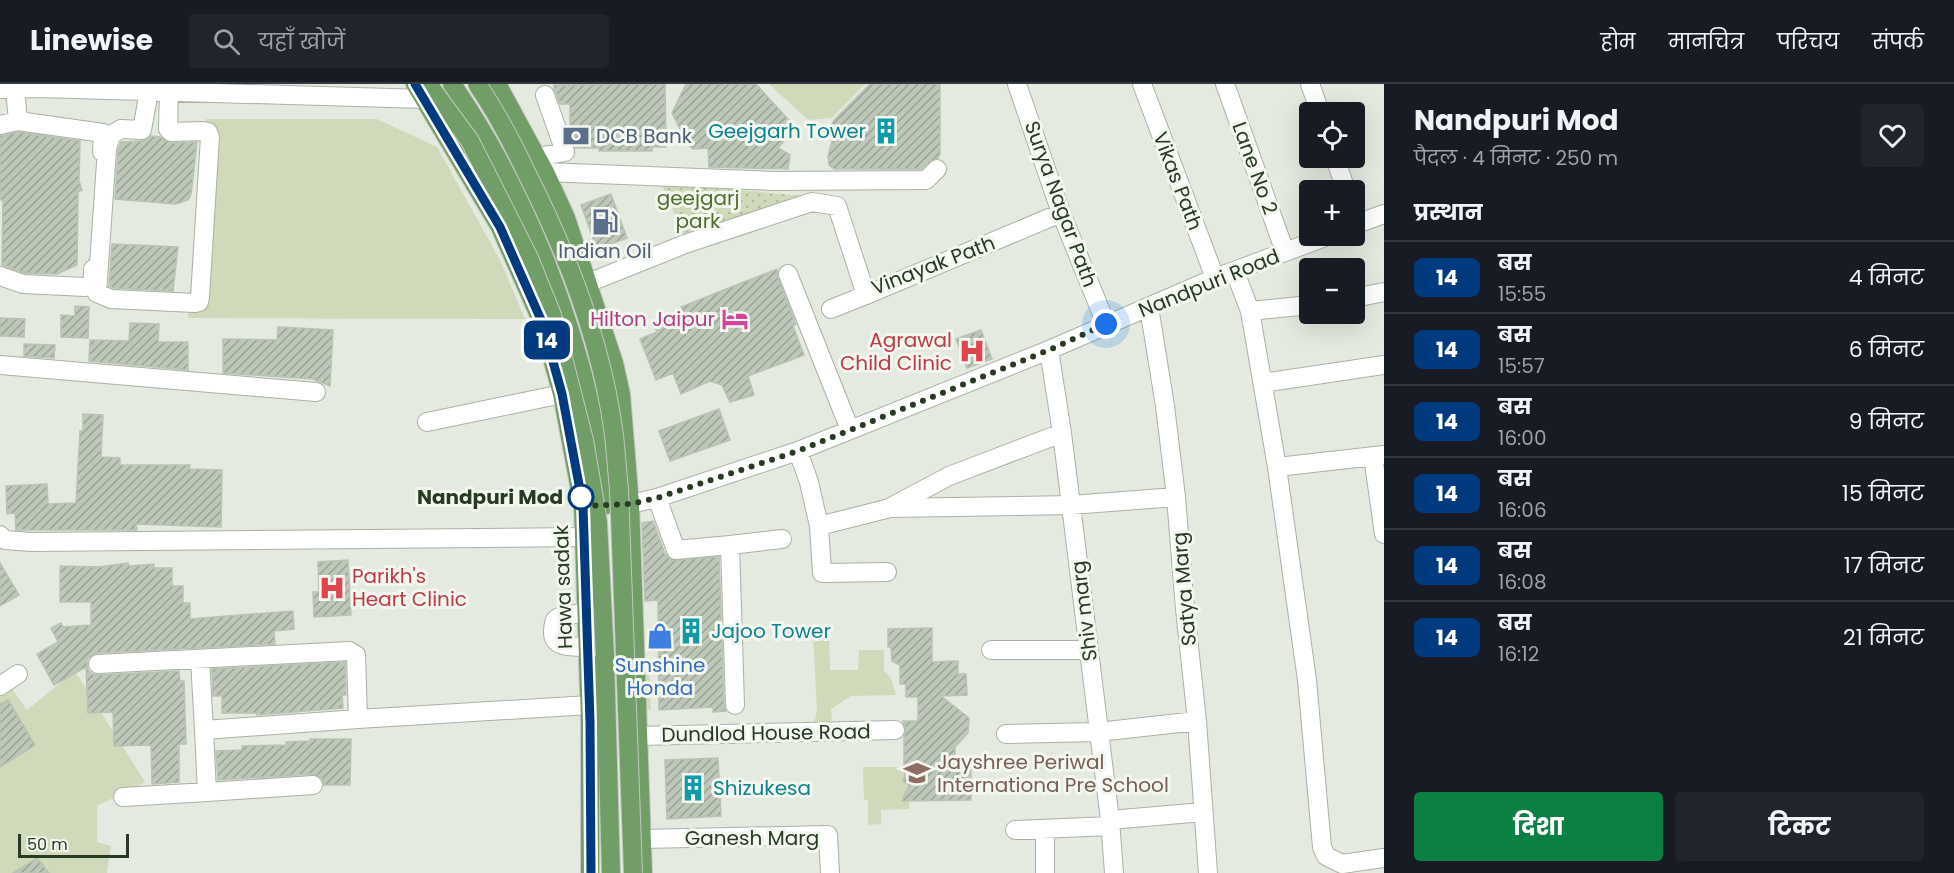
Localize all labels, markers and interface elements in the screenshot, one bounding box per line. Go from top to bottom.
search box [189,14,609,68]
text: Linewise [30,21,153,60]
icon: search [210,25,243,58]
text: यहाँ खोजें [258,26,345,57]
text: होम [1601,27,1636,56]
text: मानचित्र [1669,27,1744,56]
text: परिचय [1777,27,1839,56]
text: संपर्क [1872,27,1924,56]
text: Nandpuri Mod [1414,101,1619,140]
map controls [1299,102,1365,324]
button: locate [1299,102,1365,168]
button: heart [1861,104,1924,167]
building icon: Geejgarh Tower [871,116,901,146]
place label: Geejgarh Tower [708,117,866,145]
street label: Surya Nagar Path [1018,117,1104,291]
street label: Lane No 2 [1225,118,1285,218]
bank icon: DCB Bank [561,121,591,151]
place label: DCB Bank [596,122,693,150]
street label: Vikas Path [1146,128,1210,234]
text: पैदल · 4 मिनट · 250 m [1414,144,1618,172]
button: + [1299,180,1365,246]
park label: geejgarj park [657,184,739,235]
text: प्रस्थान [1414,197,1483,228]
fuel station icon: Indian Oil [590,207,620,237]
street label: Vinayak Path [867,229,999,301]
place label: Indian Oil [558,237,652,265]
street label: Nandpuri Road [1134,242,1284,324]
text: बस [1498,247,1531,278]
button: − [1299,258,1365,324]
text: 4 मिनट [1849,262,1924,293]
text: 14 [1436,263,1458,292]
text: 15:55 [1498,280,1546,308]
hotel icon: Hilton Jaipur [720,304,750,334]
place label: Hilton Jaipur [590,305,715,333]
your location [1091,309,1121,339]
text: बस [1498,319,1531,350]
line badge: 14 [520,320,574,360]
text: 14 [536,326,558,355]
place label: Agrawal Child Clinic [840,326,952,377]
text: 6 मिनट [1849,334,1924,365]
text: 14 [1436,335,1458,364]
hospital icon: Agrawal Child Clinic [957,336,987,366]
text: 15:57 [1498,352,1545,380]
text: बस [1498,391,1531,422]
text: 9 मिनट [1849,406,1924,437]
text: 14 [1436,407,1458,436]
text: 16:00 [1498,424,1546,452]
text: बस [1498,463,1531,494]
text: 15 मिनट [1842,478,1924,509]
text: 14 [1436,479,1458,508]
place label: Nandpuri Mod [417,483,563,511]
marker: Nandpuri Mod [568,484,594,510]
text: 16:06 [1498,496,1547,524]
street label: Hawa sadak [547,524,579,649]
street label: Satya Marg [1165,531,1203,647]
text: बस [1498,535,1531,566]
text: 17 मिनट [1844,550,1924,581]
text: 14 [1436,551,1458,580]
street label: Shiv marg [1064,559,1104,663]
place label: Parikh's Heart Clinic [352,562,467,613]
text: 16:08 [1498,568,1547,596]
hospital icon: Parikh's Heart Clinic [317,573,347,603]
text: बस [1498,607,1531,638]
building icon: Jajoo Tower [676,616,706,646]
place label: Jajoo Tower [711,617,831,645]
shop icon: Sunshine Honda [645,621,675,651]
text: 21 मिनट [1843,622,1924,653]
text: 14 [1436,623,1458,652]
text: 16:12 [1498,640,1539,668]
place label: Sunshine Honda [615,651,705,702]
street label: Dundlod House Road [661,717,871,749]
place label: Jayshree Periwal Internationa Pre School [937,748,1169,799]
school or university icon: Jayshree Periwal Internationa Pre School [902,758,932,788]
building icon: Shizukesa [678,773,708,803]
place label: Shizukesa [713,774,811,802]
button: दिशा [1414,792,1663,861]
button: टिकट [1675,792,1924,861]
street label: Ganesh Marg [685,824,819,852]
scale bar [18,831,129,858]
text: 50 m [27,833,68,856]

